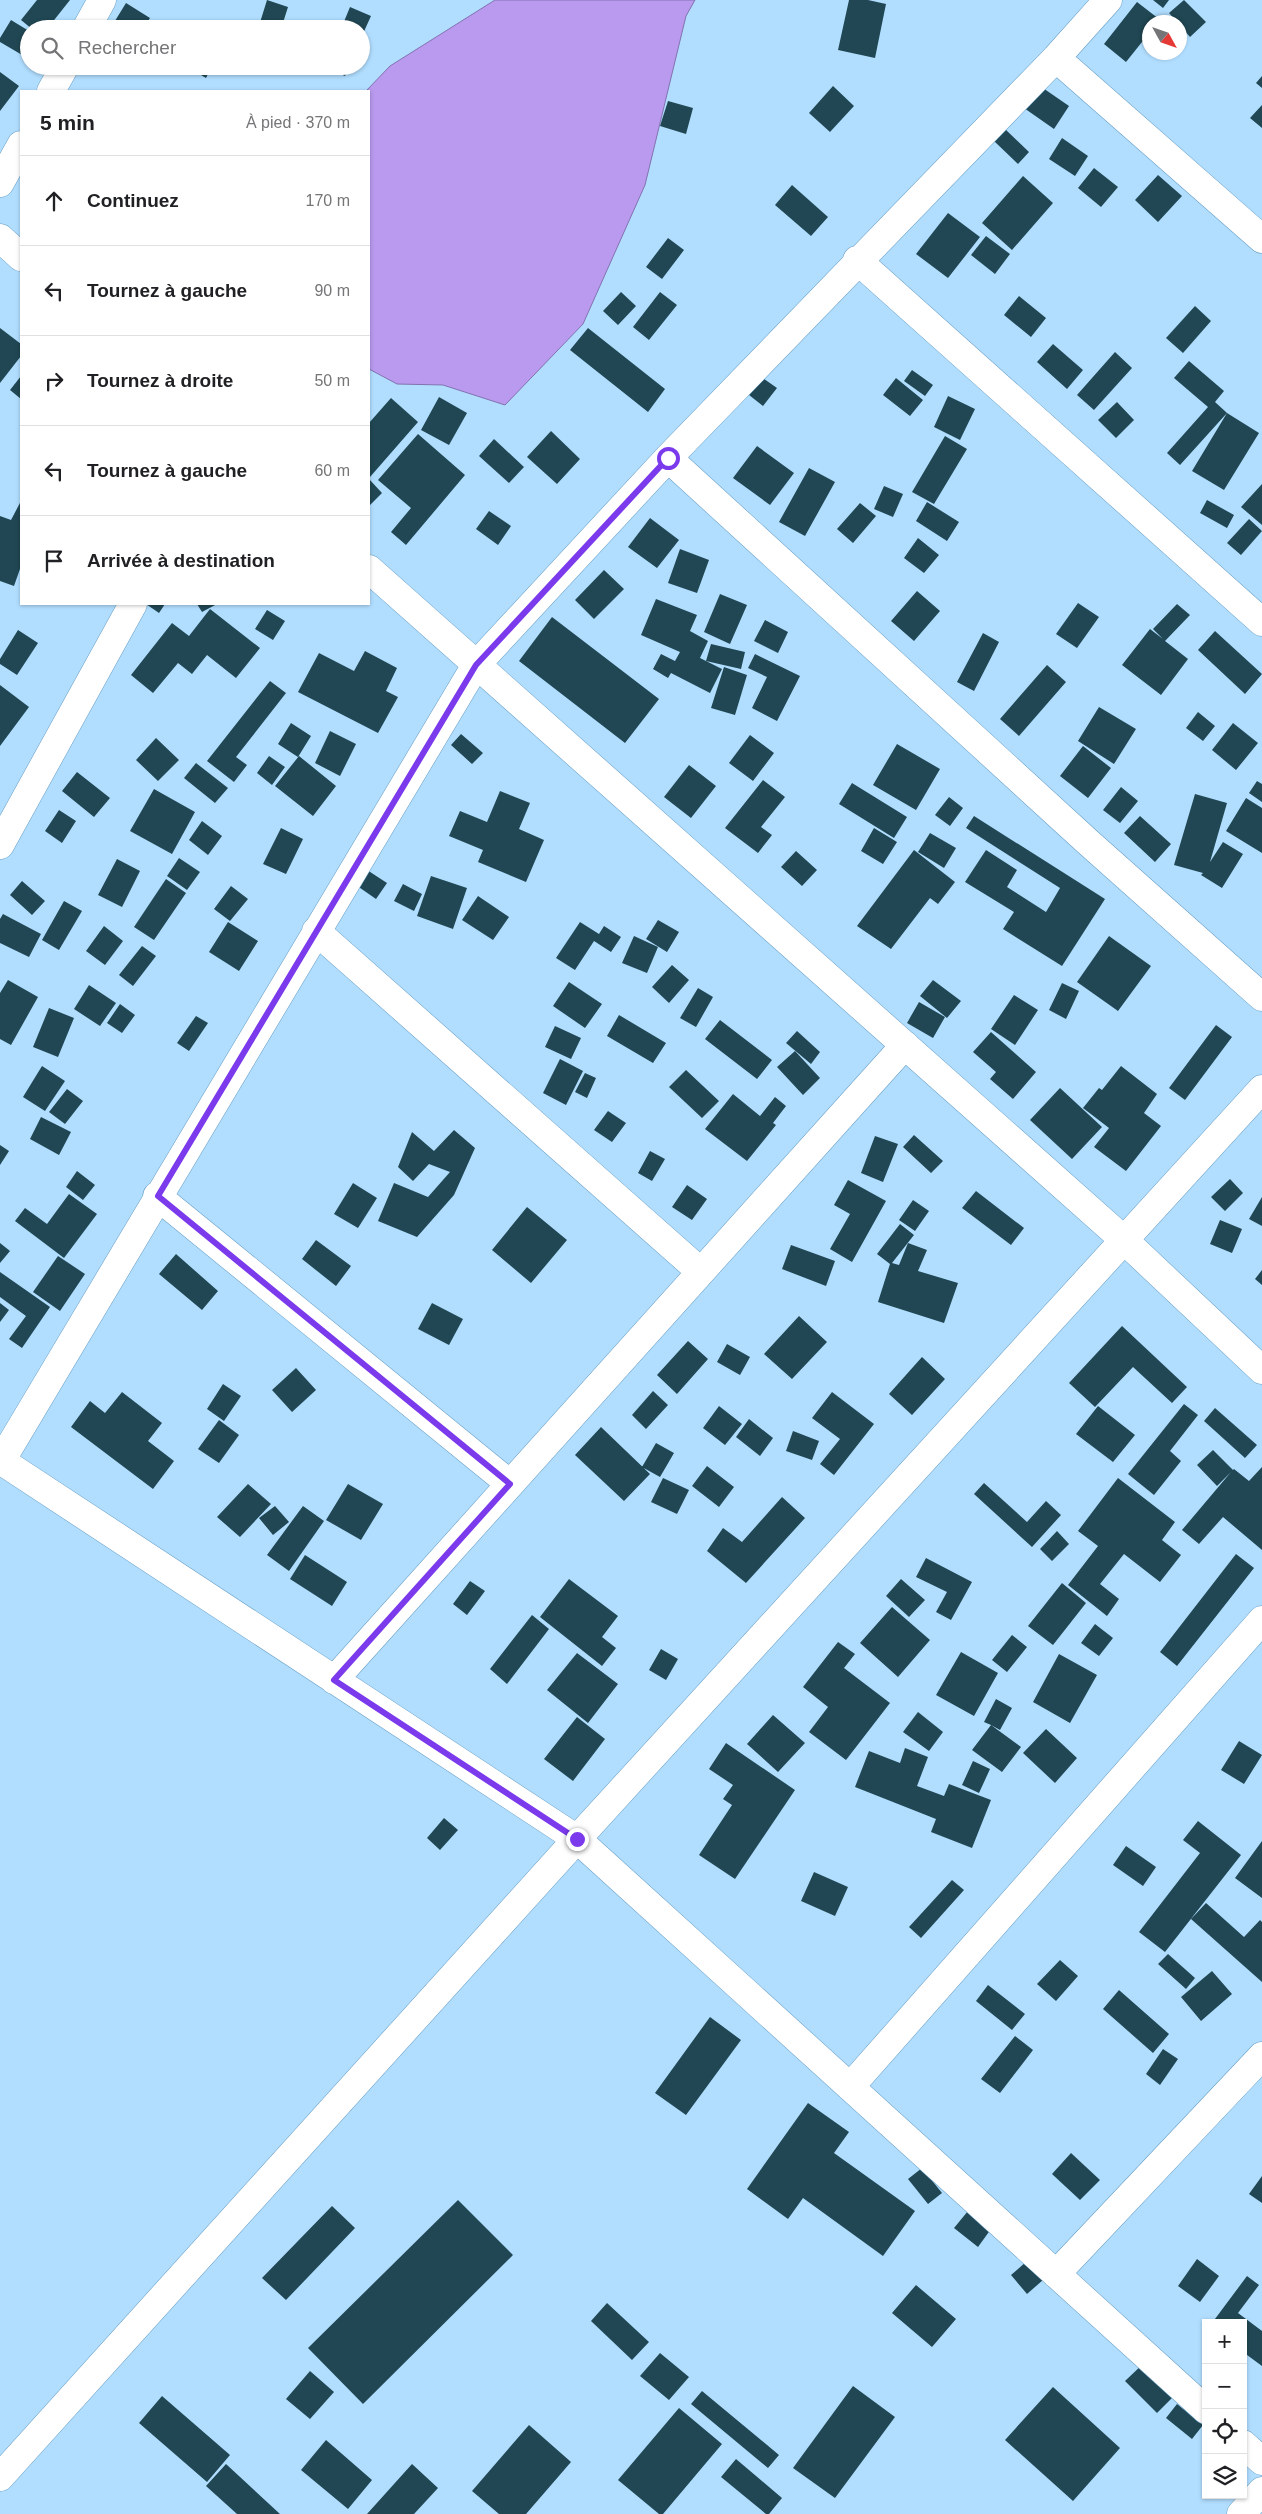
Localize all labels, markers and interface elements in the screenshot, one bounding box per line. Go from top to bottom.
north arrow [1142,15,1187,60]
search box [20,20,370,75]
icon: search [38,34,66,62]
text: Rechercher [78,37,176,58]
text: 5 min [40,111,95,134]
text: À pied · 370 m [246,114,350,131]
icon: ahead [40,187,68,215]
text: Continuez [87,190,179,211]
text: 170 m [306,192,350,209]
icon: left [40,277,68,305]
text: Tournez à gauche [87,280,247,301]
text: 90 m [314,282,350,299]
icon: right [40,367,68,395]
text: Tournez à droite [87,370,233,391]
text: 50 m [314,372,350,389]
route start [657,447,680,470]
icon: left [40,457,68,485]
text: Tournez à gauche [87,460,247,481]
text: 60 m [314,462,350,479]
icon: arrive [40,547,68,575]
text: Arrivée à destination [87,550,275,571]
route end [566,1828,589,1851]
map controls [1202,2319,1247,2499]
button: + [1202,2319,1247,2364]
button: − [1202,2364,1247,2409]
button: locate [1202,2409,1247,2454]
button: layers [1202,2454,1247,2499]

